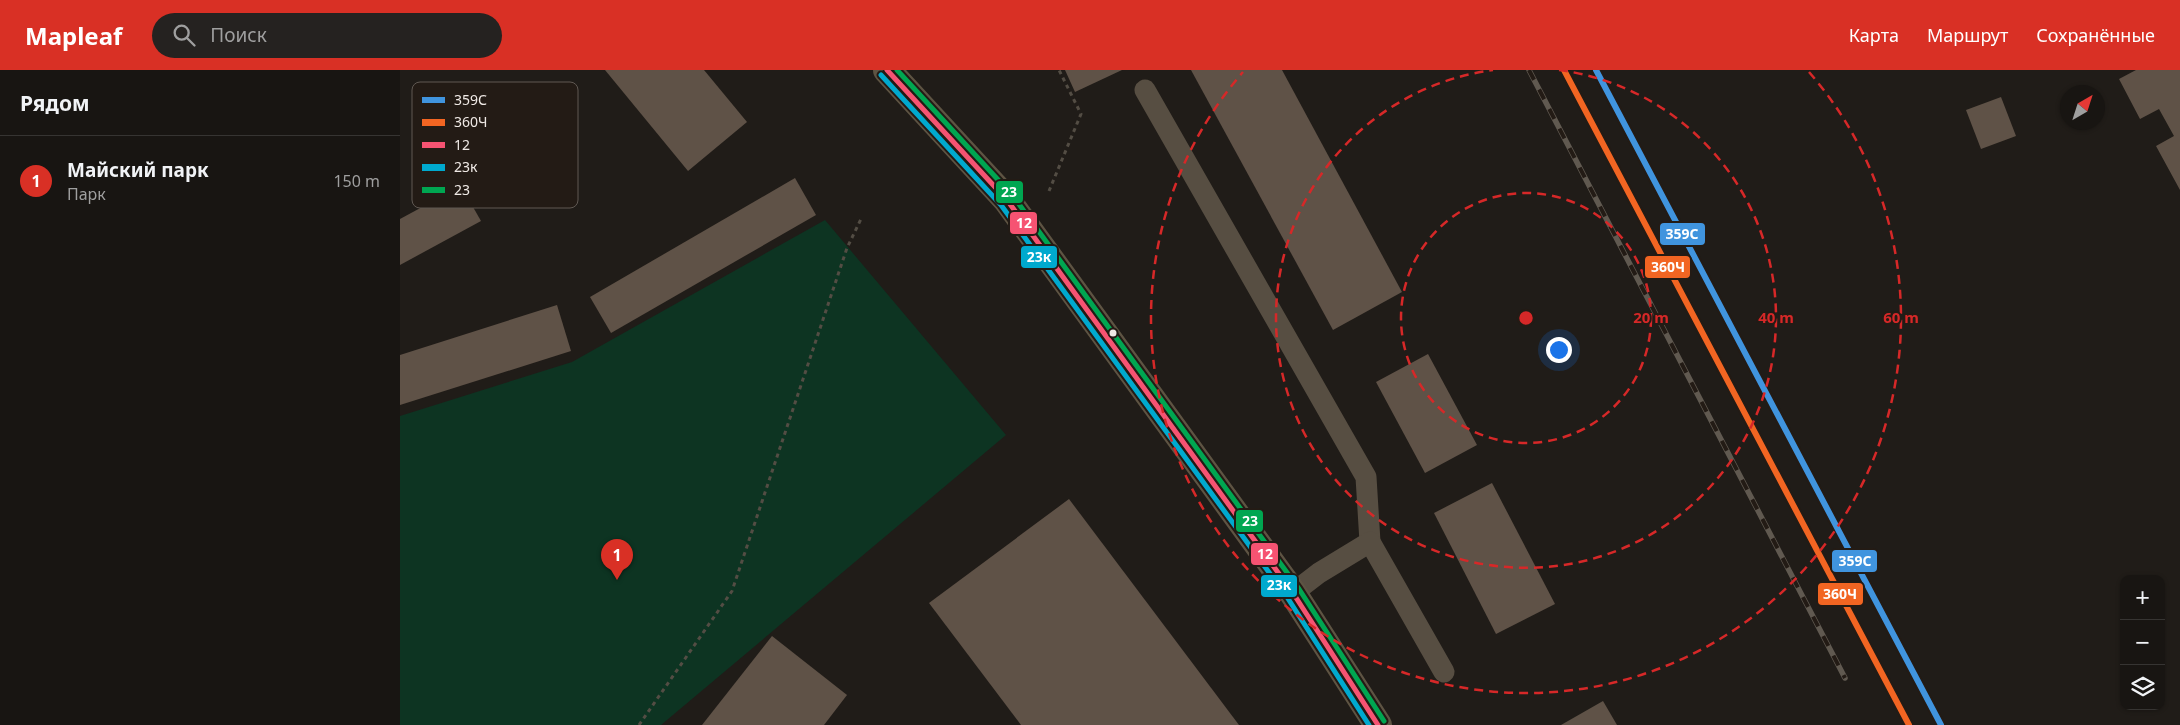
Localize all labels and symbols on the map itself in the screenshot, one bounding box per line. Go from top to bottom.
legend [412,82,578,208]
north arrow [2060,85,2105,130]
text: 359С [454,90,487,109]
text: 360Ч [454,112,487,131]
text: 12 [454,135,470,154]
text: 23к [454,157,478,176]
text: 23 [454,180,470,199]
line badge: 23 [995,180,1024,204]
text: 23 [1001,182,1017,201]
line badge: 12 [1009,211,1038,235]
text: 12 [1016,213,1032,232]
line badge: 359С [1659,222,1706,246]
text: 359С [1665,224,1699,243]
line badge: 23к [1020,245,1058,269]
text: 23к [1027,247,1052,266]
line badge: 360Ч [1644,255,1691,279]
text: 360Ч [1651,257,1685,276]
text: 20 m [1633,307,1669,327]
text: 40 m [1758,307,1794,327]
text: 60 m [1883,307,1919,327]
centre of rings [1517,309,1535,327]
unlabelled marker [1108,328,1118,338]
your location [1546,337,1572,363]
line badge: 23 [1235,509,1264,533]
text: 23 [1242,511,1258,530]
pin: 1 [601,539,633,580]
line badge: 12 [1250,542,1279,566]
text: 12 [1257,544,1273,563]
line badge: 359С [1831,549,1878,573]
text: 359С [1838,551,1872,570]
line badge: 23к [1260,574,1298,598]
text: 23к [1267,575,1292,594]
line badge: 360Ч [1817,582,1864,606]
text: 360Ч [1823,584,1857,603]

